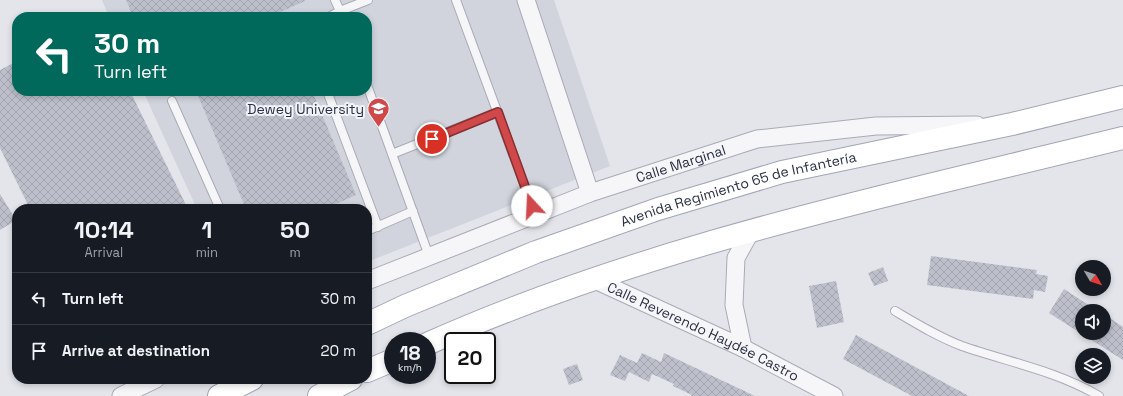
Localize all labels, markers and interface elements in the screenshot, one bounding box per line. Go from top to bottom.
text: 30 m [94,25,160,61]
icon: left [28,28,80,80]
text: Turn left [94,60,167,83]
school or university icon: Dewey University [366,96,392,129]
place label: Dewey University [247,100,364,118]
pin [415,122,449,156]
icon: arrive [421,128,443,150]
street label: Calle Marginal [633,141,728,187]
street label: Avenida Regimiento 65 de Infantería [618,148,858,231]
position arrow [511,185,553,227]
text: 10:14 [74,214,134,245]
text: 1 [201,214,212,245]
text: 50 [280,214,310,245]
text: Arrival [85,244,123,261]
text: min [196,244,218,261]
text: m [289,244,301,261]
north arrow [1075,260,1111,296]
map controls [1075,260,1111,384]
street label: Calle Reverendo Haydée Castro [604,278,802,385]
icon: left [28,288,50,310]
text: Turn left [62,289,124,308]
text: 30 m [321,289,356,308]
button: sound [1075,304,1111,340]
speed limit sign: 20 [444,332,496,384]
icon: arrive [28,340,50,362]
text: 18 [399,340,421,366]
text: Arrive at destination [62,341,210,360]
text: 20 m [321,341,356,360]
button: layers [1075,348,1111,384]
text: km/h [398,361,422,374]

